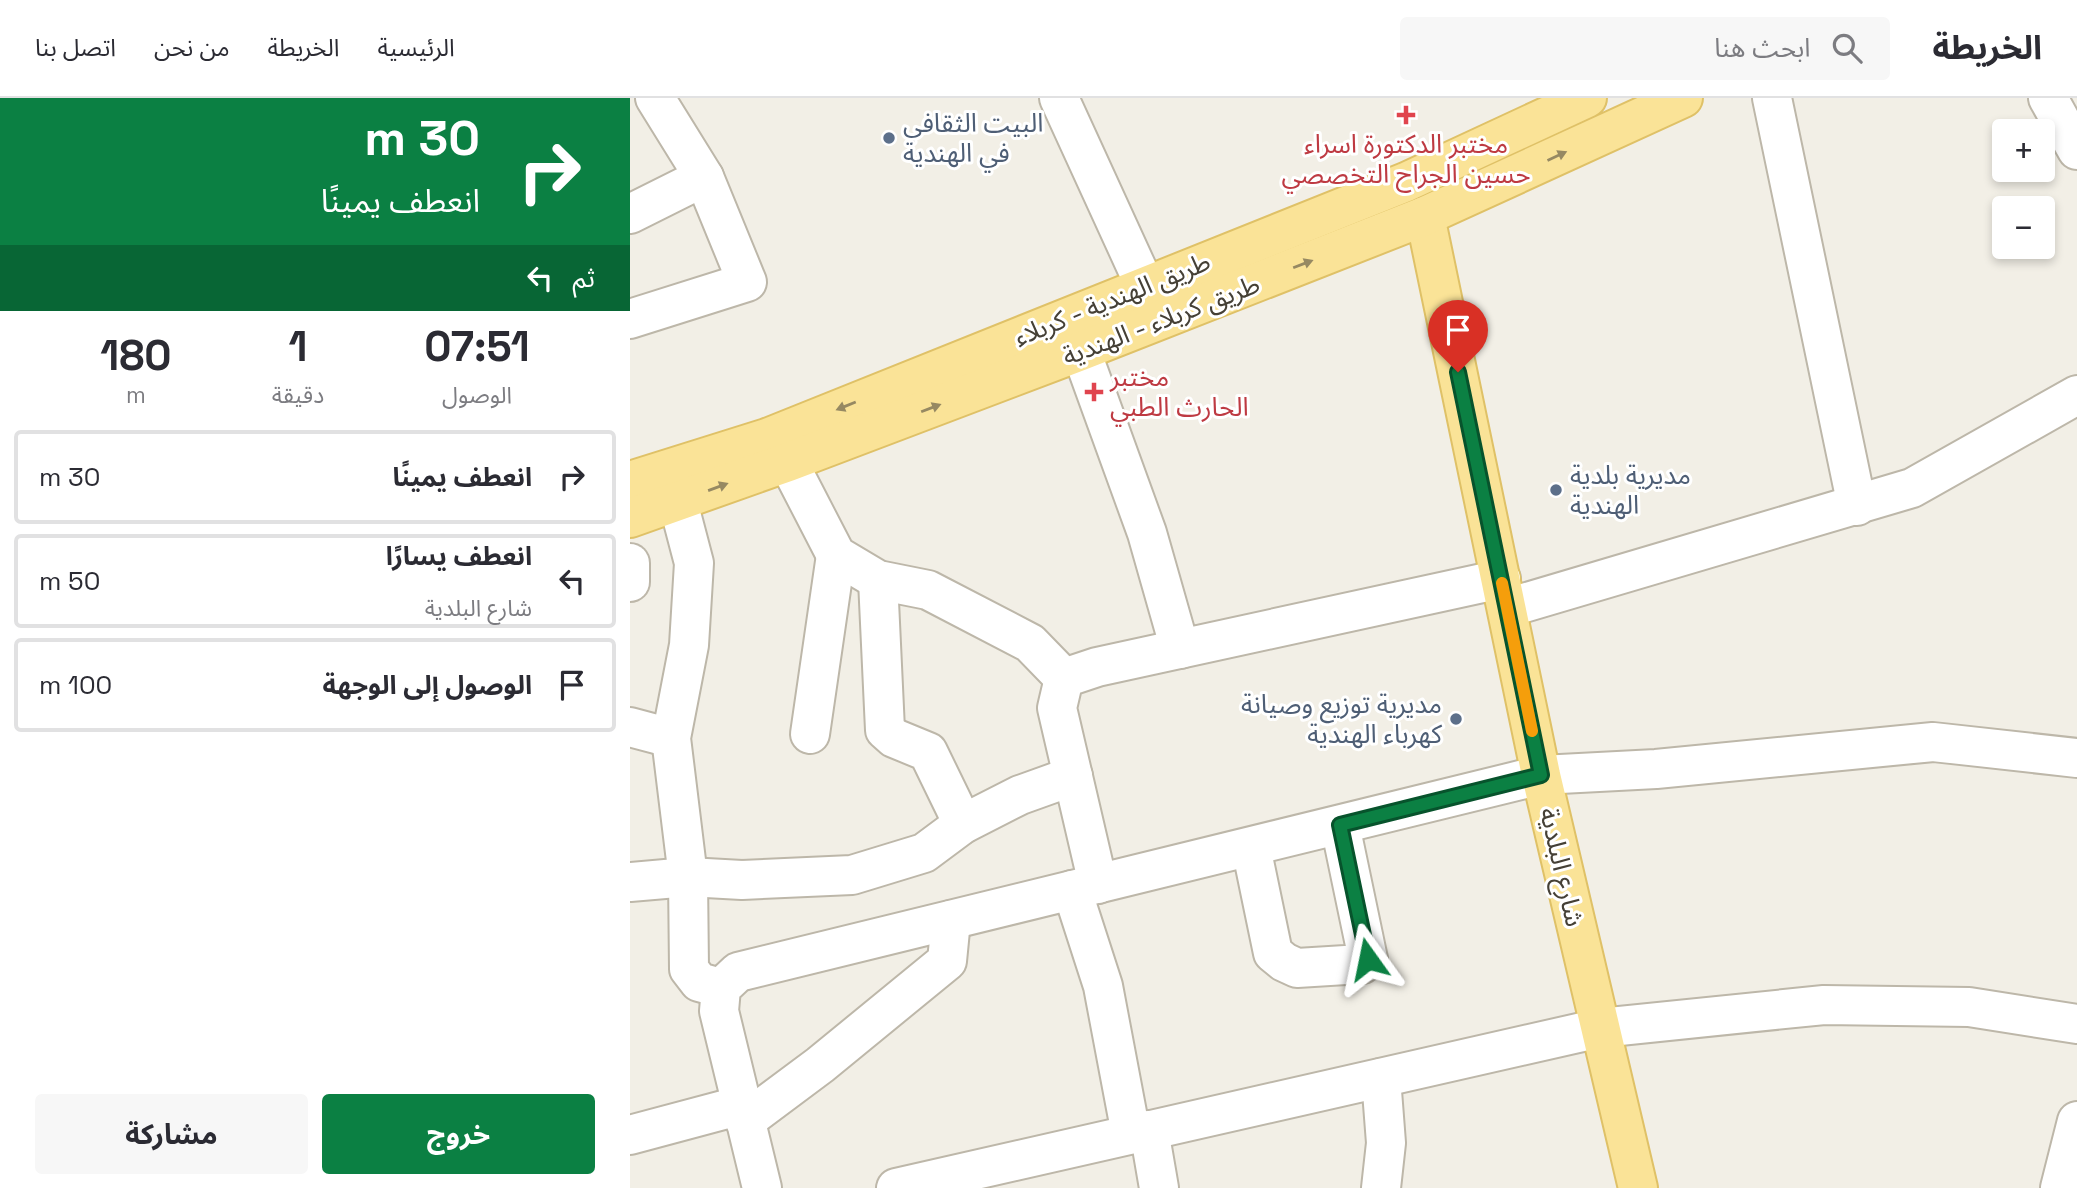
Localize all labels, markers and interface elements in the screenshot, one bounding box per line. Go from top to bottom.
search box [1400,17,1890,80]
text: الخريطة [1932,27,2042,69]
icon: search [1828,29,1866,67]
text: ابحث هنا [1714,31,1810,65]
text: اتصل بنا [35,32,116,63]
text: من نحن [154,32,230,63]
text: الخريطة [268,32,340,63]
text: الرئيسية [378,32,455,63]
marker: مختبر الدكتورة اسراء حسين الجراح التخصصي [1396,105,1416,125]
place label: البيت الثقافي في الهندية [903,106,1044,173]
text: 30 m [364,107,480,169]
map controls [1992,119,2055,259]
button: + [1992,119,2055,182]
icon: right [504,126,595,217]
place label: مختبر الدكتورة اسراء حسين الجراح التخصصي [1281,127,1531,194]
marker: البيت الثقافي في الهندية [881,130,897,146]
one-way arrow [1547,150,1567,162]
text: انعطف يمينًا [321,181,480,221]
button: − [1992,196,2055,259]
street label: طريق الهندية - كربلاء [1009,244,1215,354]
icon: left [521,259,559,297]
one-way arrow [1293,259,1314,270]
text: ثم [573,261,595,295]
street label: طريق كربلاء - الهندية [1057,267,1265,373]
pin [1428,300,1488,372]
icon: arrive [1439,311,1477,349]
text: 1 [288,320,307,373]
text: 07:51 [424,320,530,373]
text: 180 [100,329,172,382]
place label: مختبر الحارث الطبي [1109,360,1249,427]
text: m [126,380,146,410]
text: دقيقة [272,380,324,410]
text: الوصول [442,380,512,410]
marker: مختبر الحارث الطبي [1084,382,1104,402]
one-way arrow [835,401,856,412]
one-way arrow [920,402,941,413]
icon: right [553,458,591,496]
place label: مديرية بلدية الهندية [1570,458,1691,522]
text: 30 m [39,460,100,494]
text: انعطف يمينًا [392,460,532,494]
one-way arrow [707,482,728,493]
marker: مديرية بلدية الهندية [1548,482,1564,498]
text: انعطف يسارًا [386,539,532,573]
icon: left [553,562,591,600]
text: 50 m [39,564,100,598]
text: شارع البلدية [425,593,532,623]
icon: arrive [553,666,591,704]
text: 100 m [39,668,112,702]
text: الوصول إلى الوجهة [322,668,532,702]
place label: مديرية توزيع وصيانة كهرباء الهندية [1241,687,1442,751]
marker: مديرية توزيع وصيانة كهرباء الهندية [1448,711,1464,727]
street label: شارع البلدية [1530,804,1592,930]
position arrow [1331,922,1405,996]
button: مشاركة [35,1094,308,1174]
button: خروج [322,1094,595,1174]

